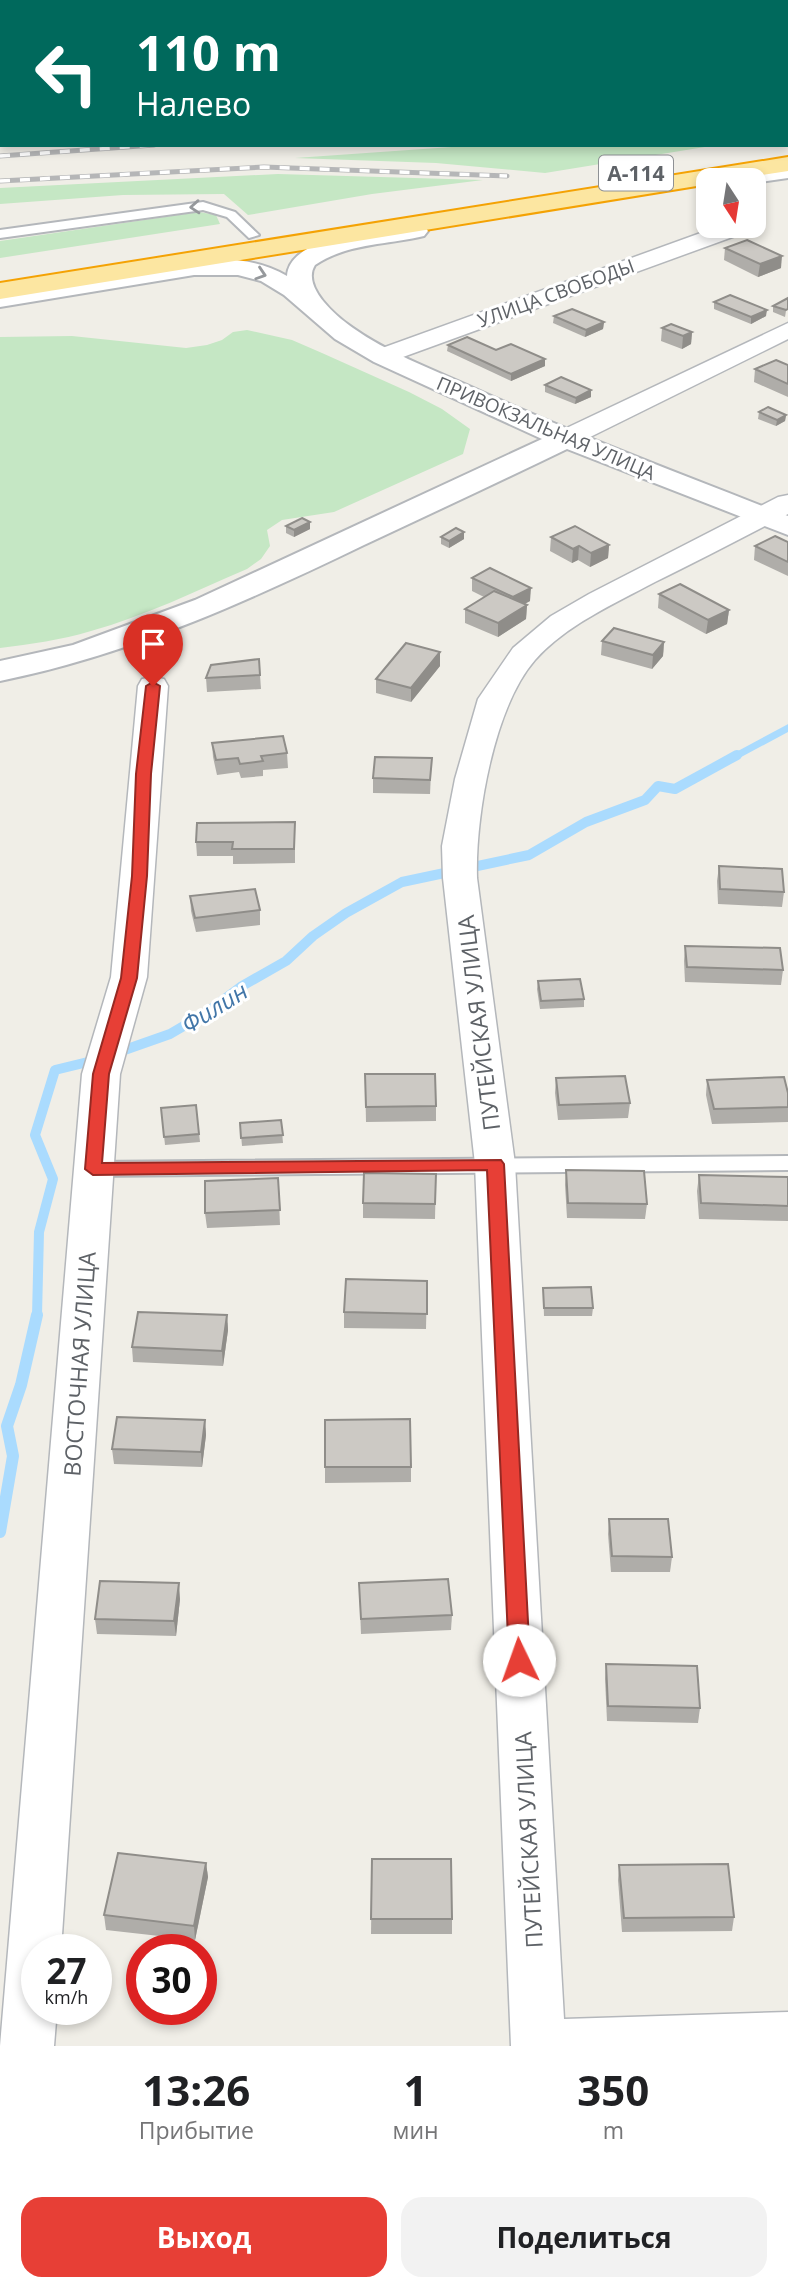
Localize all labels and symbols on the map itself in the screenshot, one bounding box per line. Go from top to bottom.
road number: А-114 [599,156,673,190]
north arrow [696,168,766,238]
one-way arrow [189,199,200,214]
street label: УЛИЦА СВОБОДЫ [474,253,638,333]
one-way arrow [255,265,267,280]
street label: ПРИВОКЗАЛЬНАЯ УЛИЦА [433,370,659,486]
pin [123,614,183,686]
street label: ПУТЕЙСКАЯ УЛИЦА [449,913,507,1133]
water label: Филин [174,974,254,1040]
street label: ВОСТОЧНАЯ УЛИЦА [55,1250,103,1477]
position arrow [482,1623,556,1697]
street label: ПУТЕЙСКАЯ УЛИЦА [506,1730,550,1949]
speed limit sign: 30 [126,1934,217,2025]

